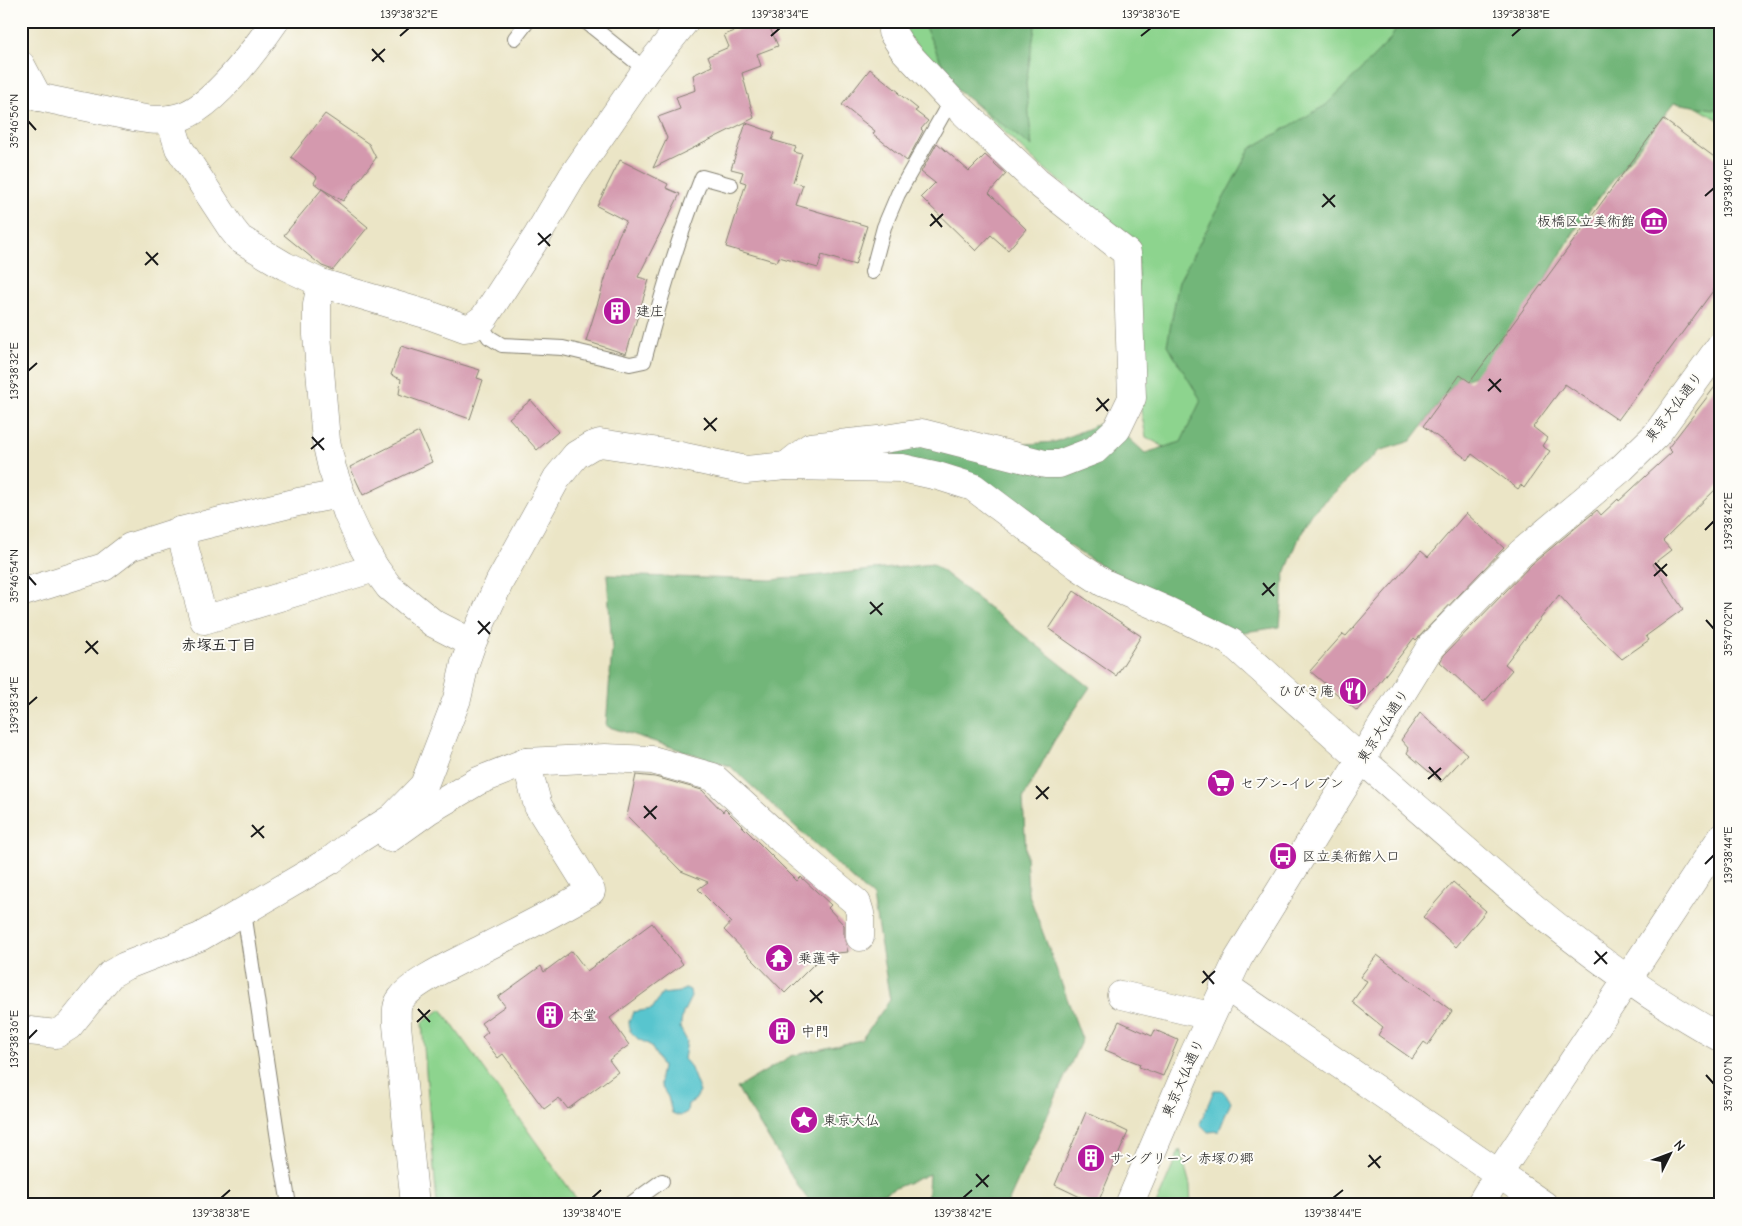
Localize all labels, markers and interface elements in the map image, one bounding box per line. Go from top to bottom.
text: 139°38'32"E [380,7,438,21]
text: 139°38'34"E [751,7,809,21]
text: 139°38'36"E [1122,7,1180,21]
text: 139°38'38"E [1492,7,1550,21]
text: 35°46'56"N [7,94,21,148]
text: 139°38'40"E [1721,159,1735,217]
museum icon: 板橋区立美術館 [1639,206,1669,236]
place label: 板橋区立美術館 [1537,213,1635,230]
building icon: 建庄 [602,296,632,326]
place label: 建庄 [636,303,664,320]
text: 139°38'32"E [7,342,21,400]
street label: 東京大仏通り [1641,369,1707,445]
text: 139°38'42"E [1721,492,1735,550]
text: 35°46'54"N [7,549,21,603]
text: 35°47'02"N [1721,602,1735,656]
district label: 赤塚五丁目 [181,636,257,654]
text: 139°38'34"E [7,676,21,734]
restaurant icon: ひびき庵 [1338,676,1368,706]
place label: ひびき庵 [1278,683,1334,700]
street label: 東京大仏通り [1354,686,1412,766]
supermarket icon: セブン-イレブン [1206,768,1236,798]
place label: セブン-イレブン [1240,775,1344,792]
text: 139°38'44"E [1721,827,1735,883]
bus stop icon: 区立美術館入口 [1268,841,1298,871]
place label: 区立美術館入口 [1302,848,1400,865]
temple icon: 乗蓮寺 [764,943,794,973]
place label: 乗蓮寺 [798,950,840,967]
building icon: 本堂 [535,1000,565,1030]
place label: 本堂 [569,1007,597,1024]
text: 139°38'36"E [7,1010,21,1068]
building icon: 中門 [767,1016,797,1046]
place label: 中門 [801,1023,829,1040]
street label: 東京大仏通り [1158,1036,1208,1120]
text: 35°47'00"N [1721,1056,1735,1112]
place icon: 東京大仏 [789,1105,819,1135]
place label: 東京大仏 [823,1112,879,1129]
north arrow [1644,1128,1694,1178]
text: N [1670,1137,1689,1155]
building icon: サングリーン 赤塚の郷 [1076,1143,1106,1173]
place label: サングリーン 赤塚の郷 [1110,1150,1254,1167]
text: 139°38'38"E [192,1206,250,1220]
text: 139°38'40"E [563,1206,621,1220]
text: 139°38'42"E [934,1206,992,1220]
text: 139°38'44"E [1305,1206,1361,1220]

